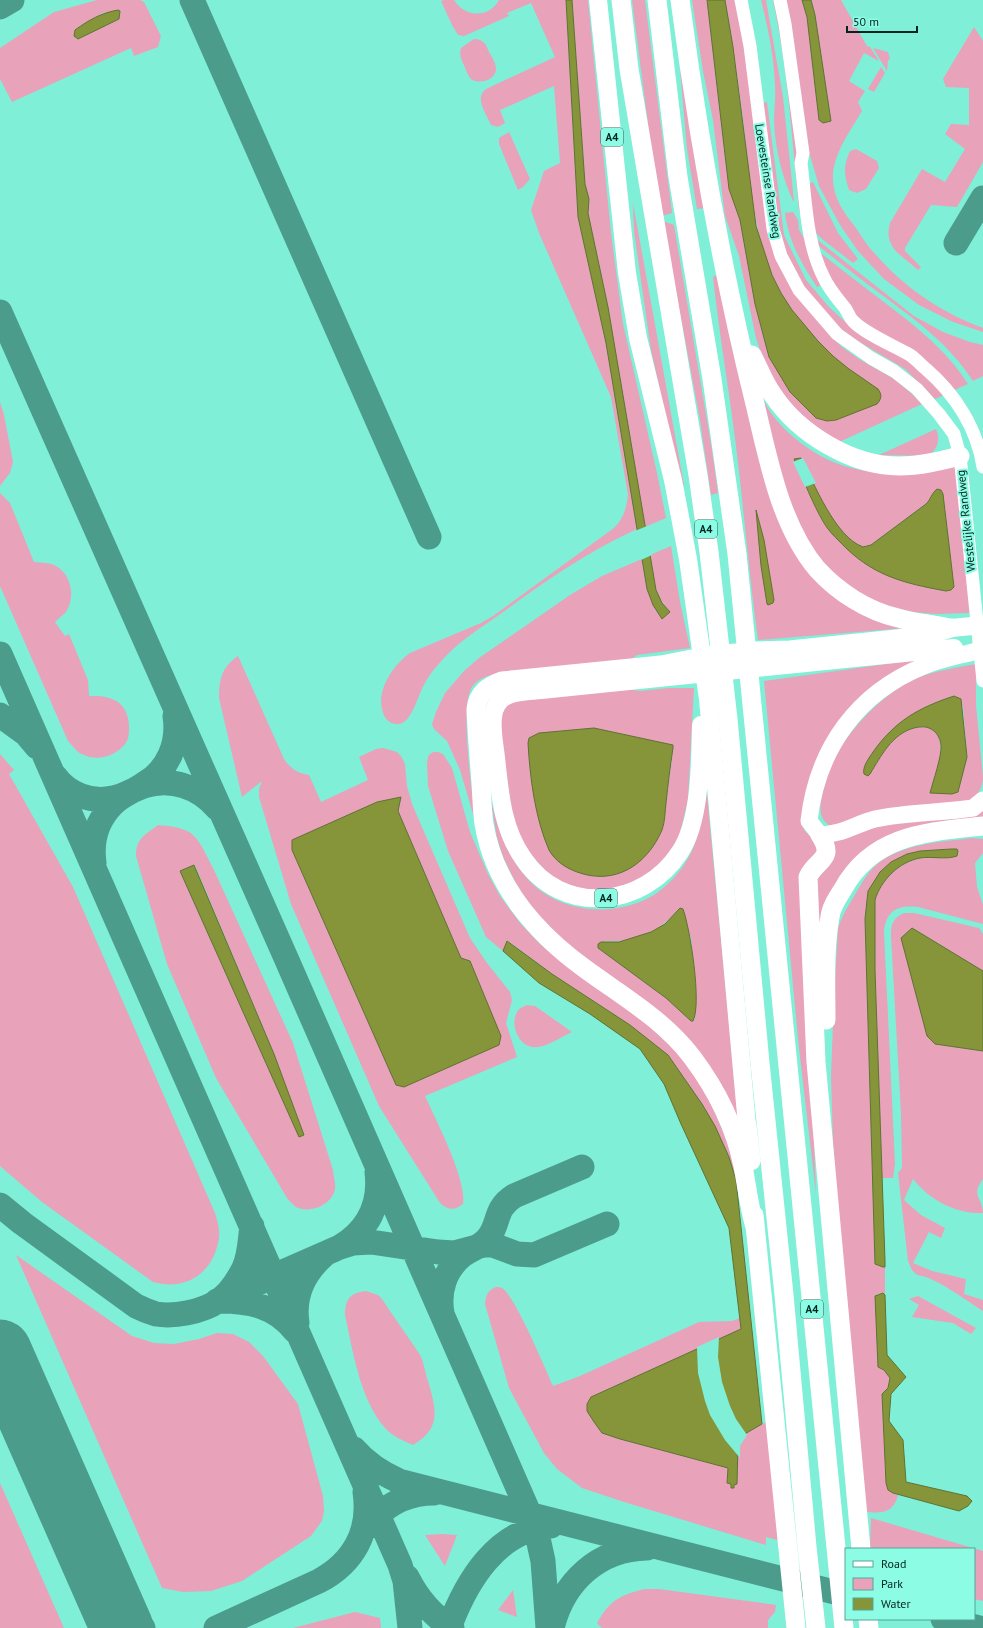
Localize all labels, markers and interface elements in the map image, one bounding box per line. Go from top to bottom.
scale bar [847,8,917,34]
text: 50 m [853,14,879,29]
street label: Loevesteinse Randweg [752,123,785,239]
road number: A4 [601,128,623,146]
street label: Westelijke Randweg [953,469,978,573]
road number: A4 [695,520,717,538]
road number: A4 [595,889,617,907]
road number: A4 [801,1300,823,1318]
legend [845,1548,975,1620]
text: Road [881,1556,906,1571]
text: Park [881,1576,903,1591]
text: Water [881,1596,911,1611]

